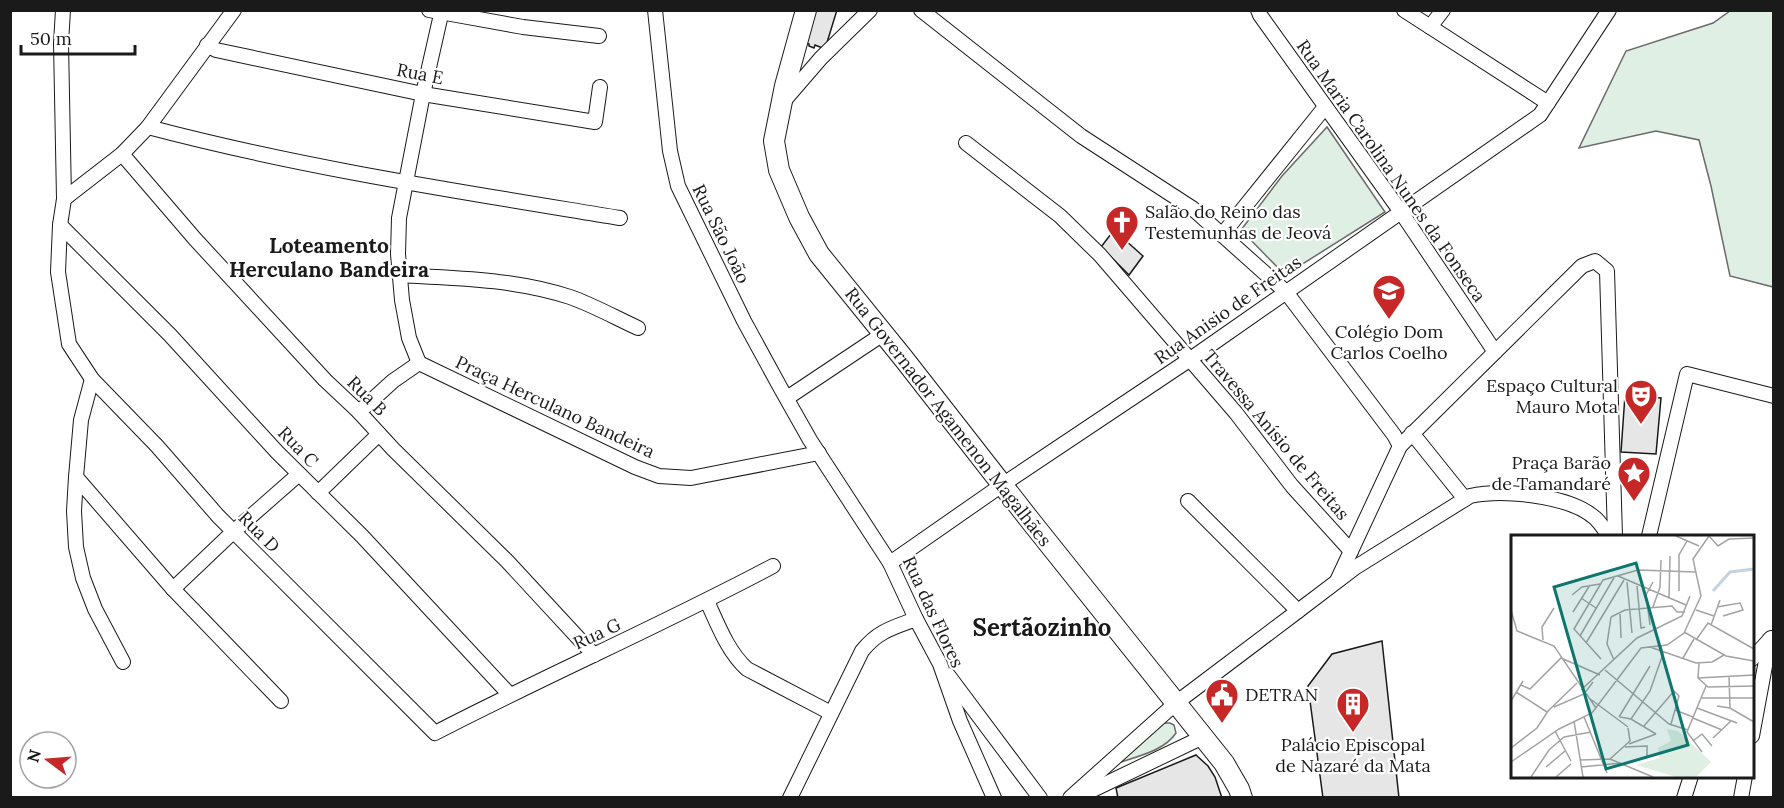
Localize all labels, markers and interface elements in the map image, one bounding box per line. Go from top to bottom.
scale bar [21,18,135,56]
text: 50 m [30,27,72,50]
street label: Rua Maria Carolina Nunes da Fonseca [1292,35,1491,306]
street label: Rua E [395,58,445,89]
street label: Rua São João [687,180,755,287]
place label: Salão do Reino das Testemunhas de Jeová [1145,200,1331,244]
church icon: Salão do Reino das Testemunhas de Jeová [1104,204,1140,251]
district label: Loteamento Herculano Bandeira [229,232,429,283]
street label: Rua Anisio de Freitas [1150,250,1306,369]
school or university icon: Colégio Dom Carlos Coelho [1371,273,1407,320]
street label: Rua Governador Agamenon Magalhães [840,283,1057,551]
place label: Colégio Dom Carlos Coelho [1330,320,1448,364]
street label: Travessa Anísio de Freitas [1198,345,1354,525]
street label: Praça Herculano Bandeira [452,350,658,463]
street label: Rua B [343,371,392,420]
place label: Espaço Cultural Mauro Mota [1486,374,1618,418]
theatre icon: Espaço Cultural Mauro Mota [1623,378,1659,425]
street label: Rua C [273,421,324,472]
place label: Praça Barão de Tamandaré [1492,451,1611,495]
place icon: Praça Barão de Tamandaré [1616,455,1652,502]
street label: Rua D [234,506,285,557]
inset map [1511,535,1754,778]
street label: Rua das Flores [898,552,969,671]
street label: Rua G [569,612,624,654]
district label: Sertãozinho [973,612,1111,643]
public building icon: DETRAN [1204,677,1240,724]
place label: DETRAN [1245,683,1318,706]
building icon: Palácio Episcopal de Nazaré da Mata [1335,686,1371,733]
north arrow [18,730,78,790]
place label: Palácio Episcopal de Nazaré da Mata [1275,733,1431,777]
text: N [22,747,45,765]

